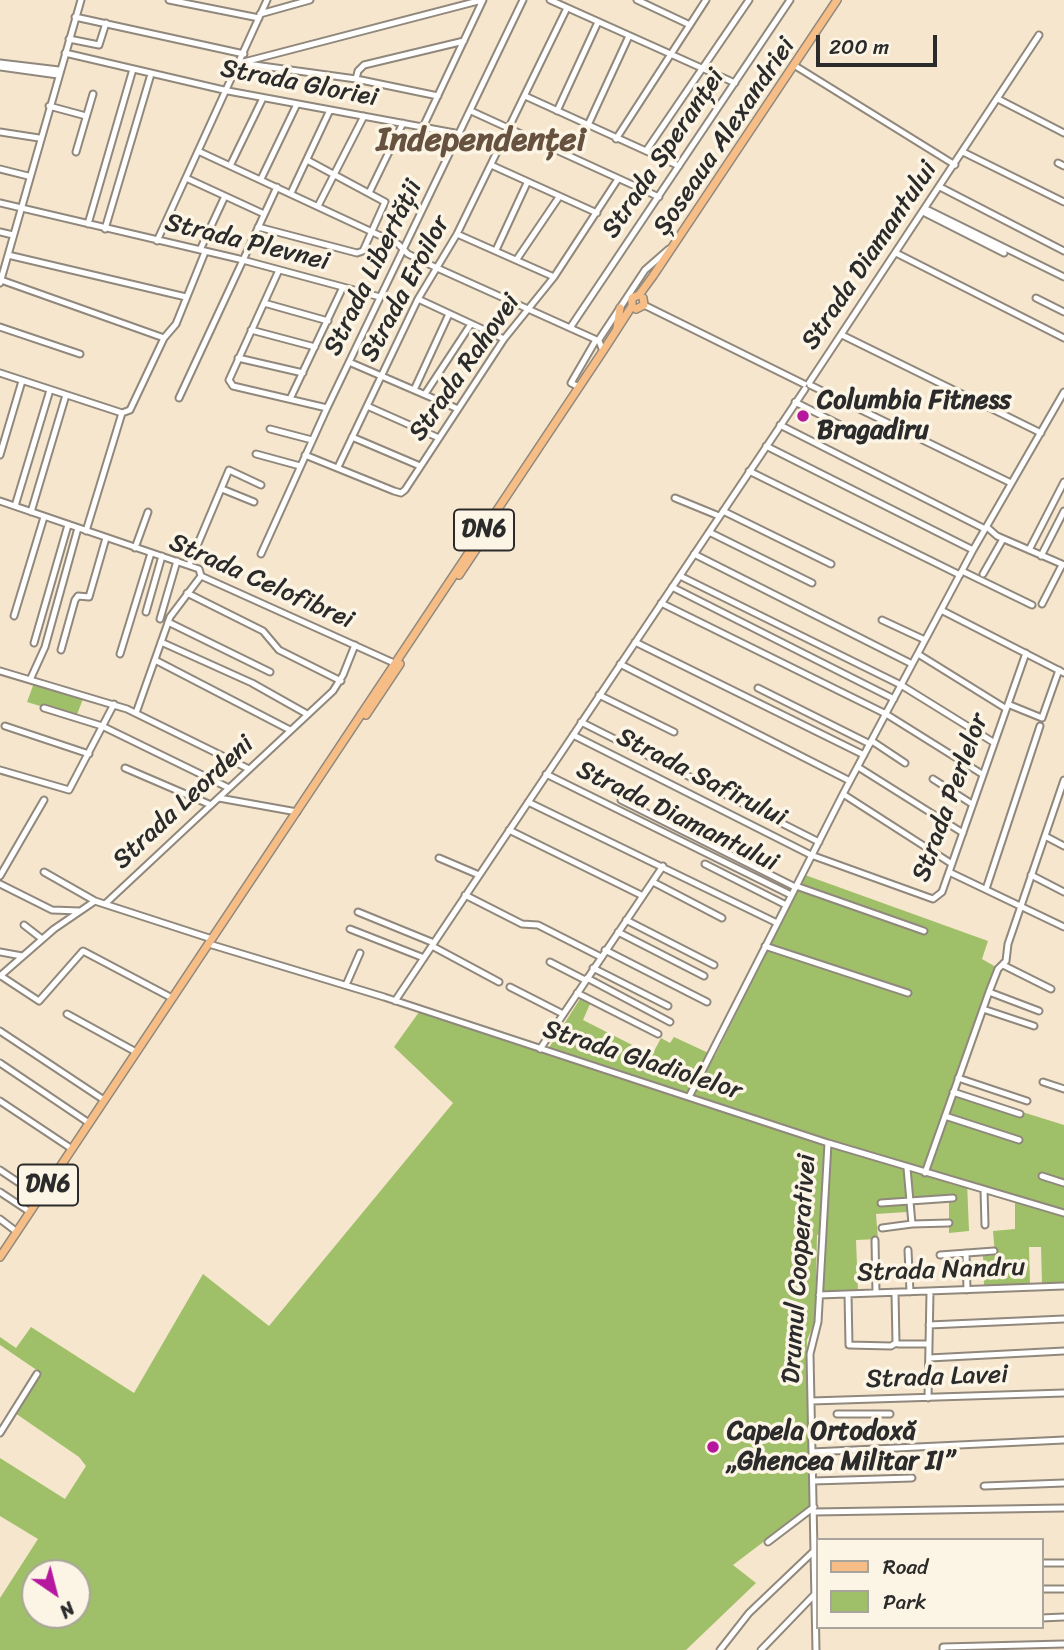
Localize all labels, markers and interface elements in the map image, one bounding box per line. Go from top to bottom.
scale bar [819,21,940,65]
text: 200 m [829,28,889,66]
street label: Șoseaua Alexandriei [647,32,803,242]
street label: Strada Gloriei [218,53,380,115]
street label: Strada Speranței [596,64,732,244]
district label: Independenței [376,122,586,162]
street label: Strada Diamantului [795,156,945,356]
street label: Strada Libertății [318,175,430,361]
street label: Strada Plevnei [162,208,332,278]
street label: Strada Eroilor [354,210,458,368]
street label: Strada Rahovei [403,288,527,448]
place label: Columbia Fitness Bragadiru [817,385,1011,446]
marker: Columbia Fitness Bragadiru [795,408,811,424]
road number: DN6 [454,509,514,550]
street label: Strada Celofibrei [164,527,358,637]
street label: Strada Perlelor [906,710,996,886]
street label: Strada Safirului [611,722,791,834]
street label: Strada Leordeni [107,730,261,876]
street label: Strada Diamantului [571,755,783,879]
street label: Strada Gladiolelor [539,1014,745,1108]
street label: Drumul Cooperativei [776,1153,824,1385]
road number: DN6 [18,1164,78,1205]
street label: Strada Nandru [856,1252,1026,1290]
street label: Strada Lavei [865,1360,1009,1396]
place label: Capela Ortodoxă „Ghencea Militar II” [727,1416,954,1478]
marker: Capela Ortodoxă „Ghencea Militar II” [705,1439,721,1455]
legend [816,1538,1043,1629]
text: Road [883,1548,928,1586]
north arrow [21,1559,91,1629]
text: Park [883,1583,926,1621]
text: N [52,1593,82,1627]

